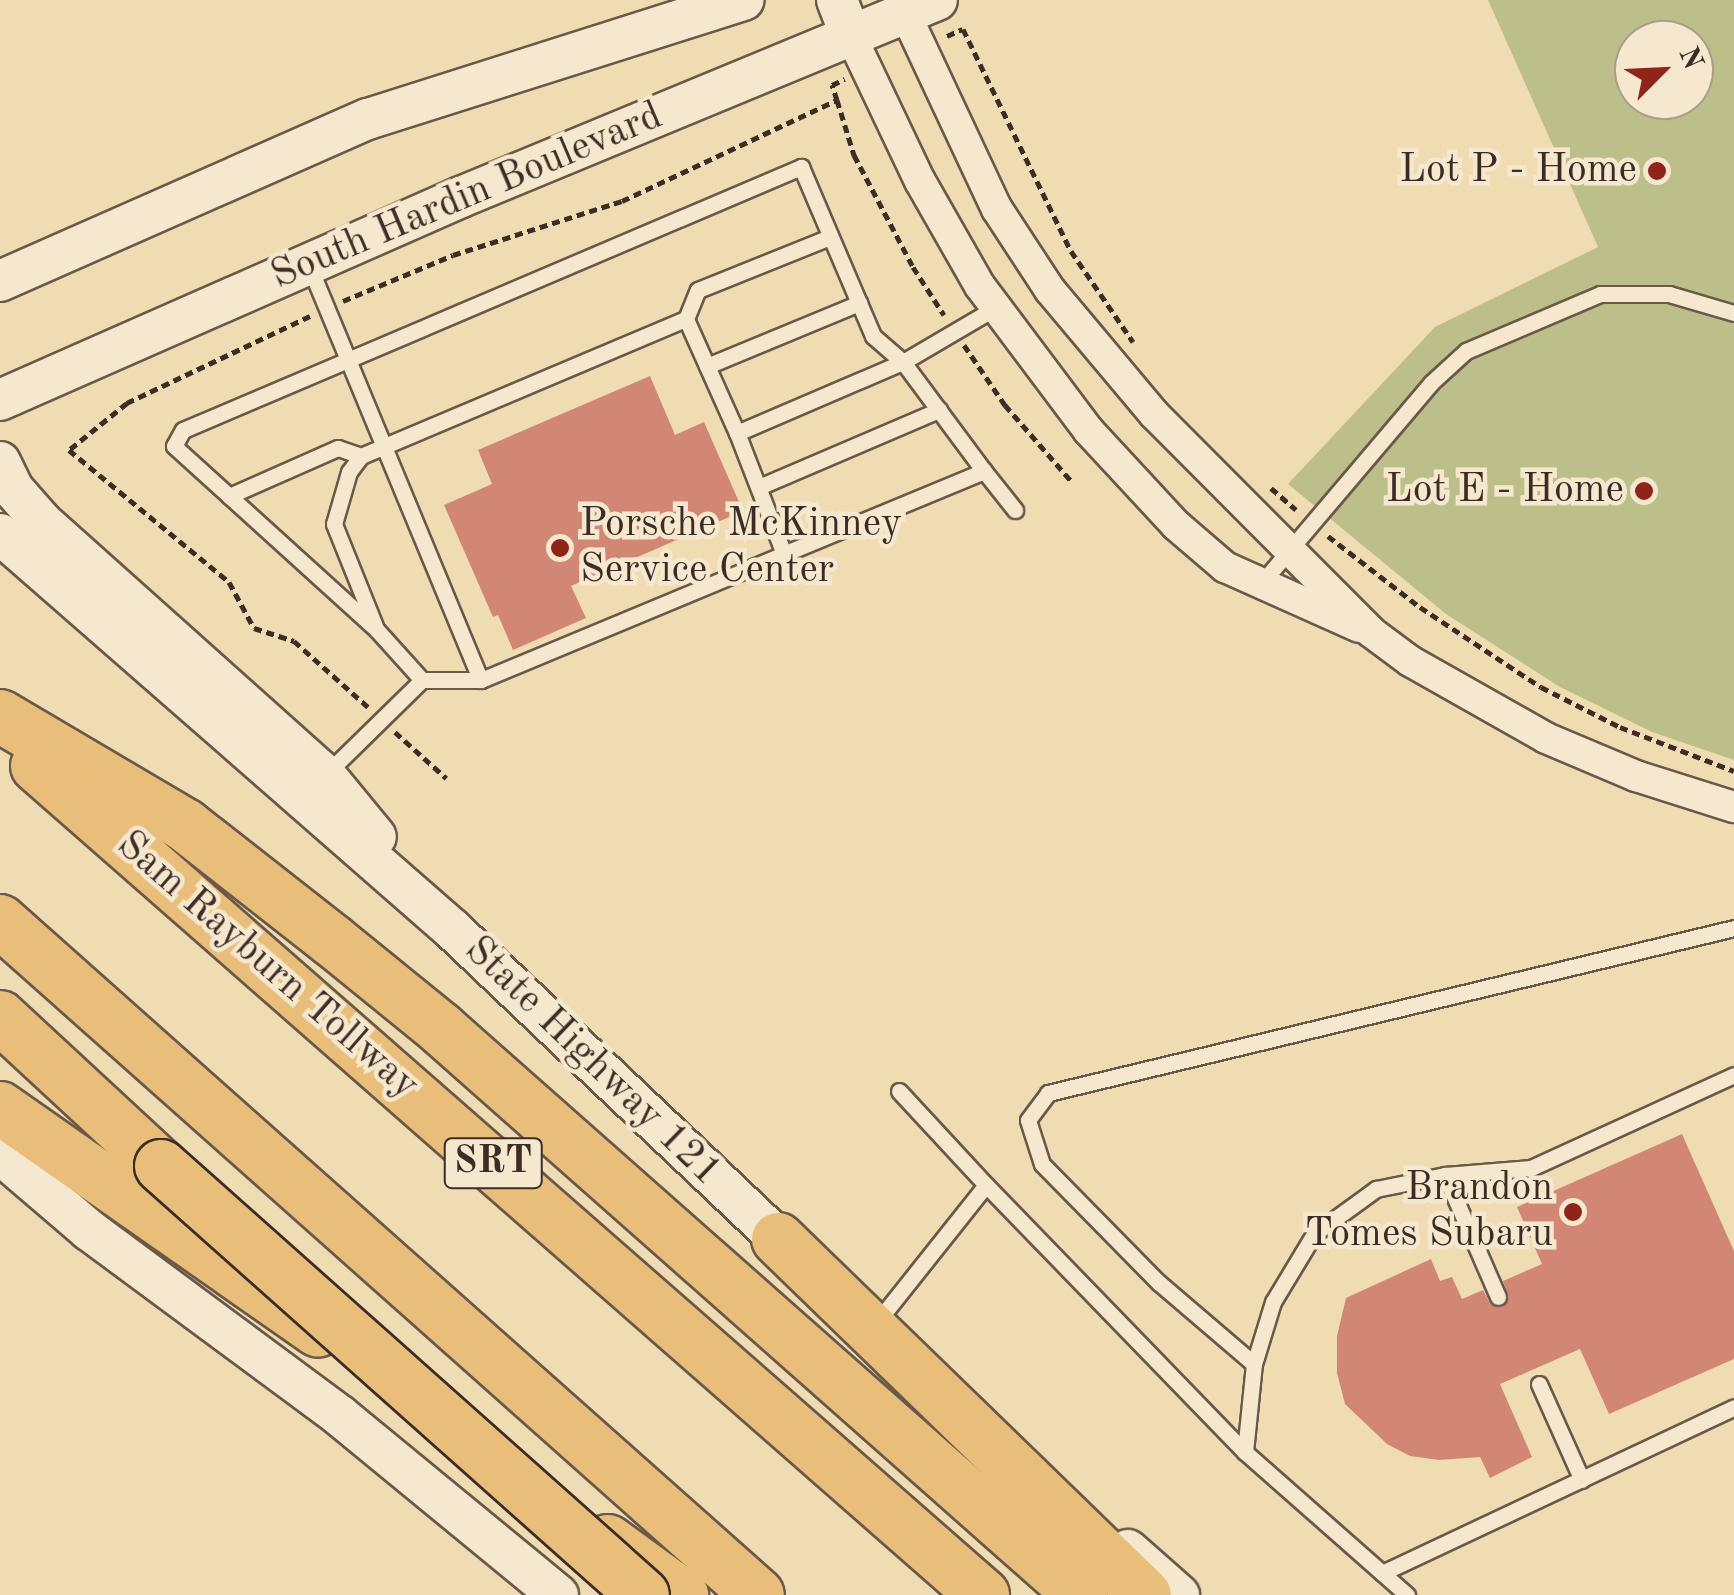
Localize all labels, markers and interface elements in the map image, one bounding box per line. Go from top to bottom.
north arrow [1614,20,1714,120]
text: N [1672,43,1707,74]
street label: South Hardin Boulevard [264,93,670,301]
place label: Lot P - Home [1399,147,1637,195]
marker: Lot P - Home [1646,160,1668,182]
place label: Lot E - Home [1386,467,1624,515]
marker: Lot E - Home [1633,480,1655,502]
place label: Porsche McKinney Service Center [580,501,902,595]
marker: Porsche McKinney Service Center [549,537,571,559]
street label: Sam Rayburn Tollway [106,822,428,1110]
street label: State Highway 121 [454,927,730,1197]
road number: SRT [443,1130,543,1196]
place label: Brandon Tomes Subaru [1304,1165,1553,1259]
marker: Brandon Tomes Subaru [1562,1201,1584,1223]

